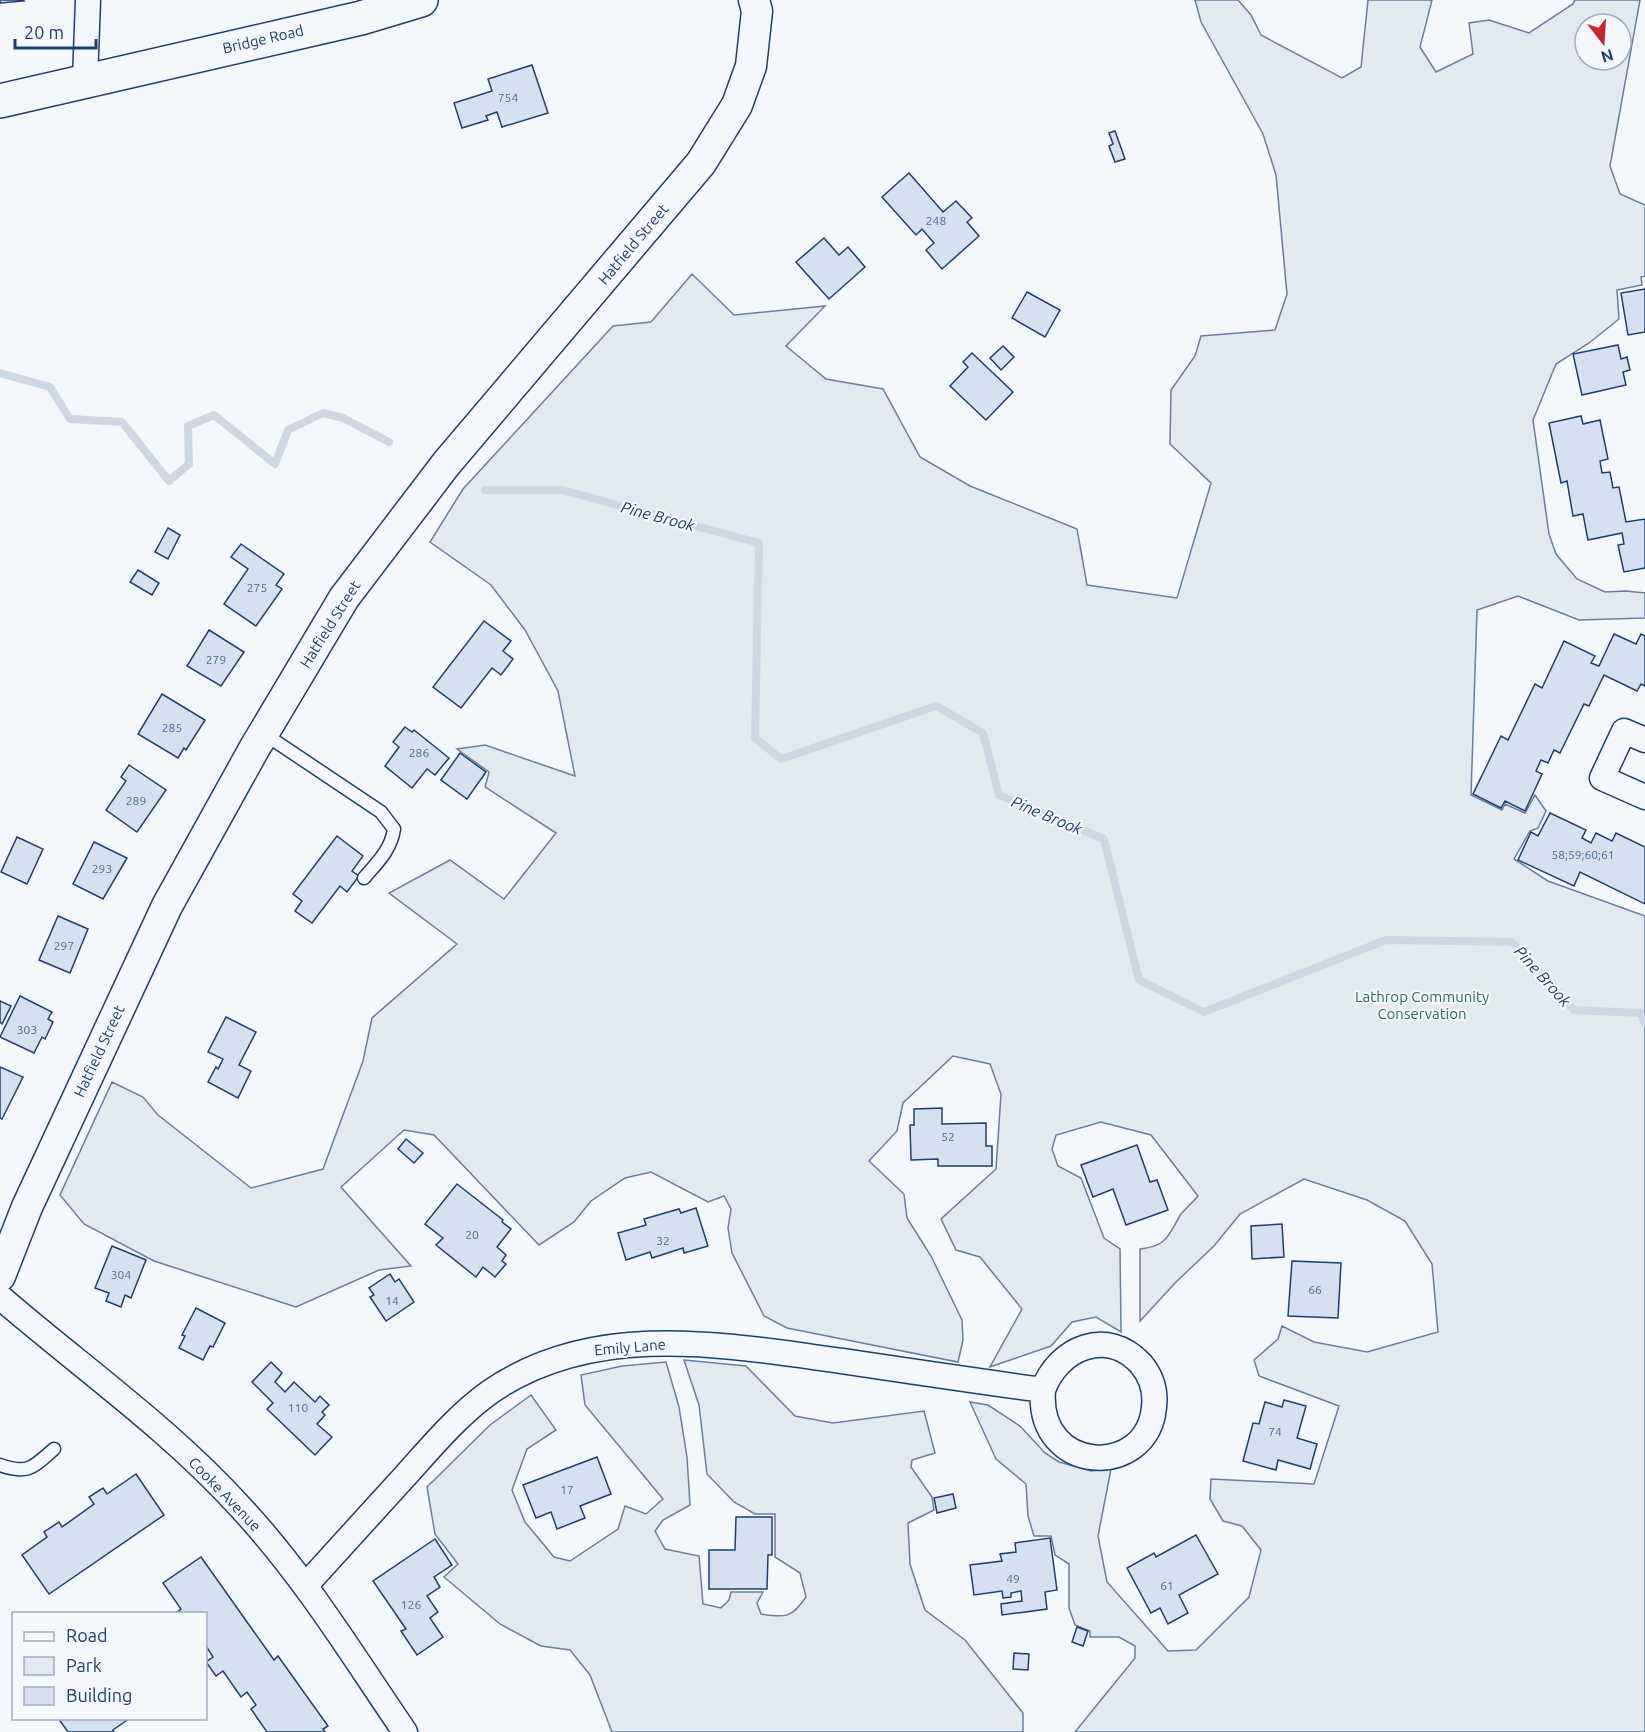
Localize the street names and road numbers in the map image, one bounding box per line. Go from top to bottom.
street label: Bridge Road [221,21,305,57]
street label: Hatfield Street [594,200,672,288]
street label: Hatfield Street [296,577,364,671]
street label: Hatfield Street [70,1002,128,1100]
street label: Emily Lane [593,1335,667,1359]
street label: Cooke Avenue [185,1453,265,1535]

